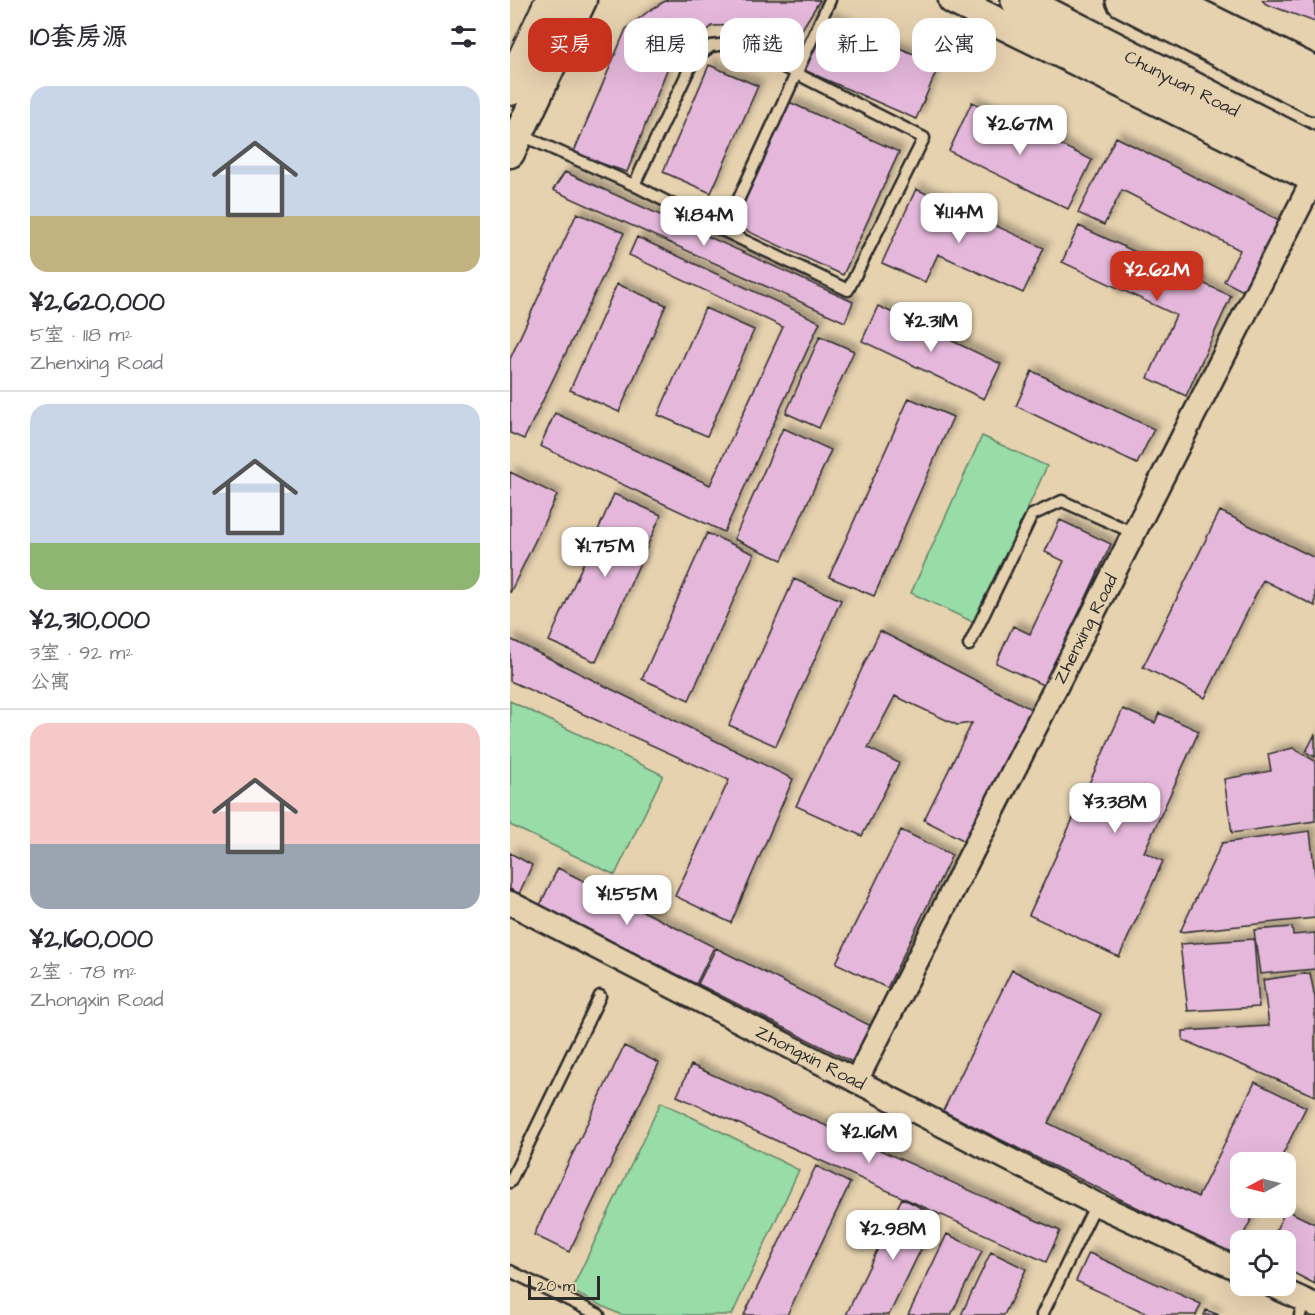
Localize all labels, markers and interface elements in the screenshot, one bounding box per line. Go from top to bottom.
chip: 买房 [528,18,612,72]
chip: 租房 [624,18,708,72]
chip: 筛选 [720,18,804,72]
chip: 新上 [816,18,900,72]
chip: 公寓 [912,18,996,72]
text: 10套房源 [30,19,128,55]
icon: filters [447,20,480,53]
street label: Chunyuan Road [1120,44,1244,123]
pin: ¥2.67M [971,105,1069,156]
text: ¥2.67M [987,110,1053,138]
icon: home [201,125,309,233]
pin: ¥1.14M [910,193,1008,244]
pin: ¥1.84M [655,196,753,247]
text: ¥1.14M [935,198,983,226]
text: ¥1.84M [674,201,734,229]
pin: ¥2.62M [1108,251,1206,302]
text: ¥2.62M [1124,256,1190,284]
text: ¥2,620,000 [30,284,165,320]
pin: ¥2.31M [882,302,980,353]
text: ¥2.31M [904,307,958,335]
text: 5室 · 118 m² [30,321,132,349]
text: Zhenxing Road [30,349,163,377]
icon: home [201,443,309,551]
pin: ¥1.75M [556,527,654,578]
text: ¥1.75M [575,532,635,560]
street label: Zhenxing Road [1047,570,1124,688]
text: ¥2,310,000 [30,602,150,638]
text: 3室 · 92 m² [30,639,133,667]
text: 公寓 [30,668,70,696]
icon: home [201,762,309,870]
pin: ¥3.38M [1066,783,1164,834]
text: ¥3.38M [1083,788,1147,816]
pin: ¥1.55M [578,875,676,926]
text: ¥1.55M [597,880,657,908]
text: ¥2,160,000 [30,921,153,957]
text: 2室 · 78 m² [30,958,137,986]
text: Zhongxin Road [30,986,164,1014]
street label: Zhongxin Road [751,1019,870,1096]
pin: ¥2.16M [820,1113,918,1164]
text: ¥2.16M [841,1118,897,1146]
north arrow [1230,1152,1296,1218]
map controls [1230,1152,1296,1296]
pin: ¥2.98M [844,1210,942,1261]
text: ¥2.98M [860,1215,926,1243]
button: locate [1230,1230,1296,1296]
scale bar [528,1273,600,1300]
text: 20 m [537,1275,575,1297]

